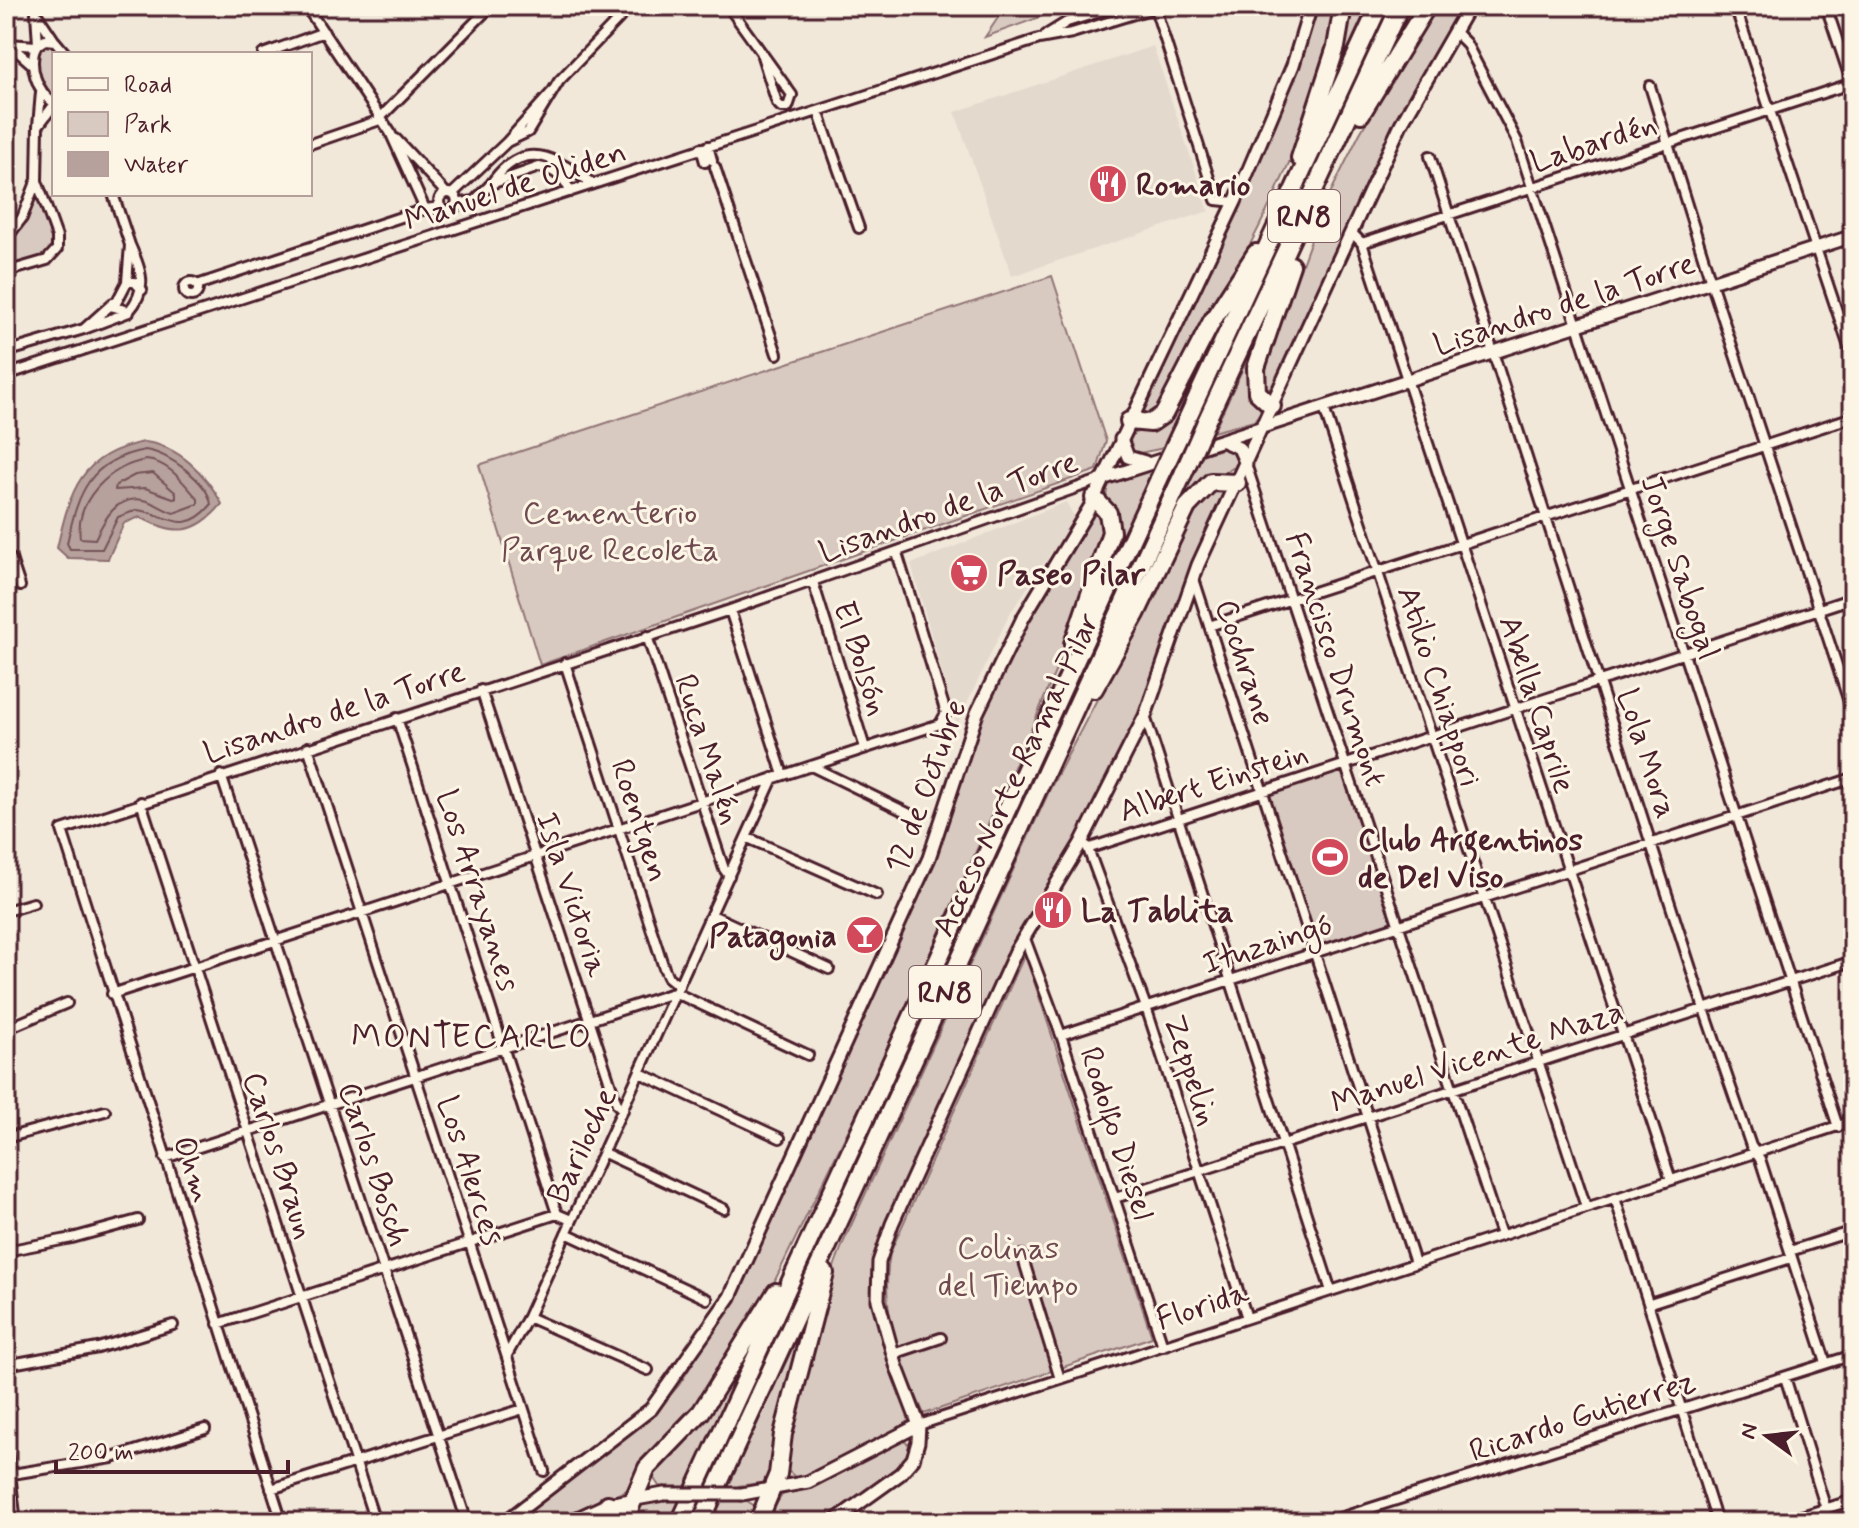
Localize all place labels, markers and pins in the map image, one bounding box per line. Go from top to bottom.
restaurant icon: Romario [1087,163,1129,205]
place label: Romario [1136,165,1250,207]
supermarket icon: Paseo Pilar [948,552,990,594]
place label: Paseo Pilar [997,554,1146,596]
place label: Club Argentinos de Del Viso [1358,820,1583,899]
sports icon: Club Argentinos de Del Viso [1309,836,1351,878]
restaurant icon: La Tablita [1032,889,1074,931]
place label: La Tablita [1081,891,1234,933]
bar icon: Patagonia [844,914,886,956]
place label: Patagonia [709,916,837,961]

